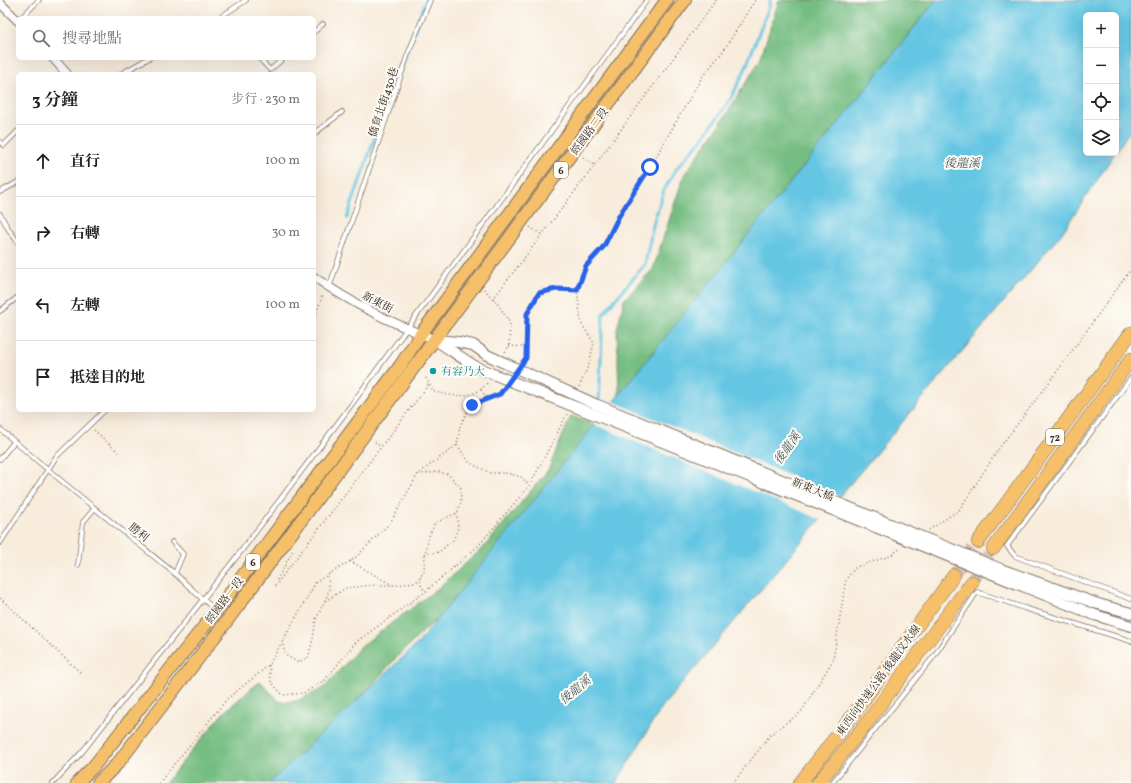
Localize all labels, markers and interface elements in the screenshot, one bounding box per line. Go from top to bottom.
map controls [1083,12,1119,156]
button: + [1083,12,1119,48]
search box [16,16,316,60]
icon: search [30,27,52,49]
text: 搜尋地點 [62,29,122,50]
button: − [1083,48,1119,84]
street label: 僑育北街430巷 [366,65,403,140]
button: locate [1083,84,1119,120]
text: 3 分鐘 [32,89,78,112]
text: 步行 · 230 m [231,91,300,109]
street label: 經國路二段 [568,105,612,159]
button: layers [1083,120,1119,156]
icon: ahead [32,150,54,172]
text: 直行 [70,152,100,173]
text: 100 m [265,152,300,170]
water label: 後龍溪 [944,156,982,172]
route start [641,158,659,176]
road number: 6 [554,162,568,178]
icon: right [32,222,54,244]
text: 右轉 [70,224,100,245]
text: 30 m [272,224,300,242]
street label: 新東街 [359,289,395,318]
icon: left [32,294,54,316]
text: 左轉 [70,296,100,317]
text: 100 m [265,296,300,314]
place label: 有容乃大 [441,365,485,380]
icon: arrive [32,366,54,388]
marker: 有容乃大 [428,366,438,376]
text: 抵達目的地 [70,368,145,389]
route end [463,396,481,414]
water label: 後龍溪 [771,428,806,468]
road number: 72 [1046,429,1064,445]
street label: 新東大橋 [789,475,836,506]
street label: 勝利 [125,520,151,546]
road number: 6 [246,554,260,570]
street label: 經國路一段 [203,574,248,627]
street label: 東西向快速公路 後龍汶水線 [834,622,925,740]
water label: 後龍溪 [557,672,596,708]

